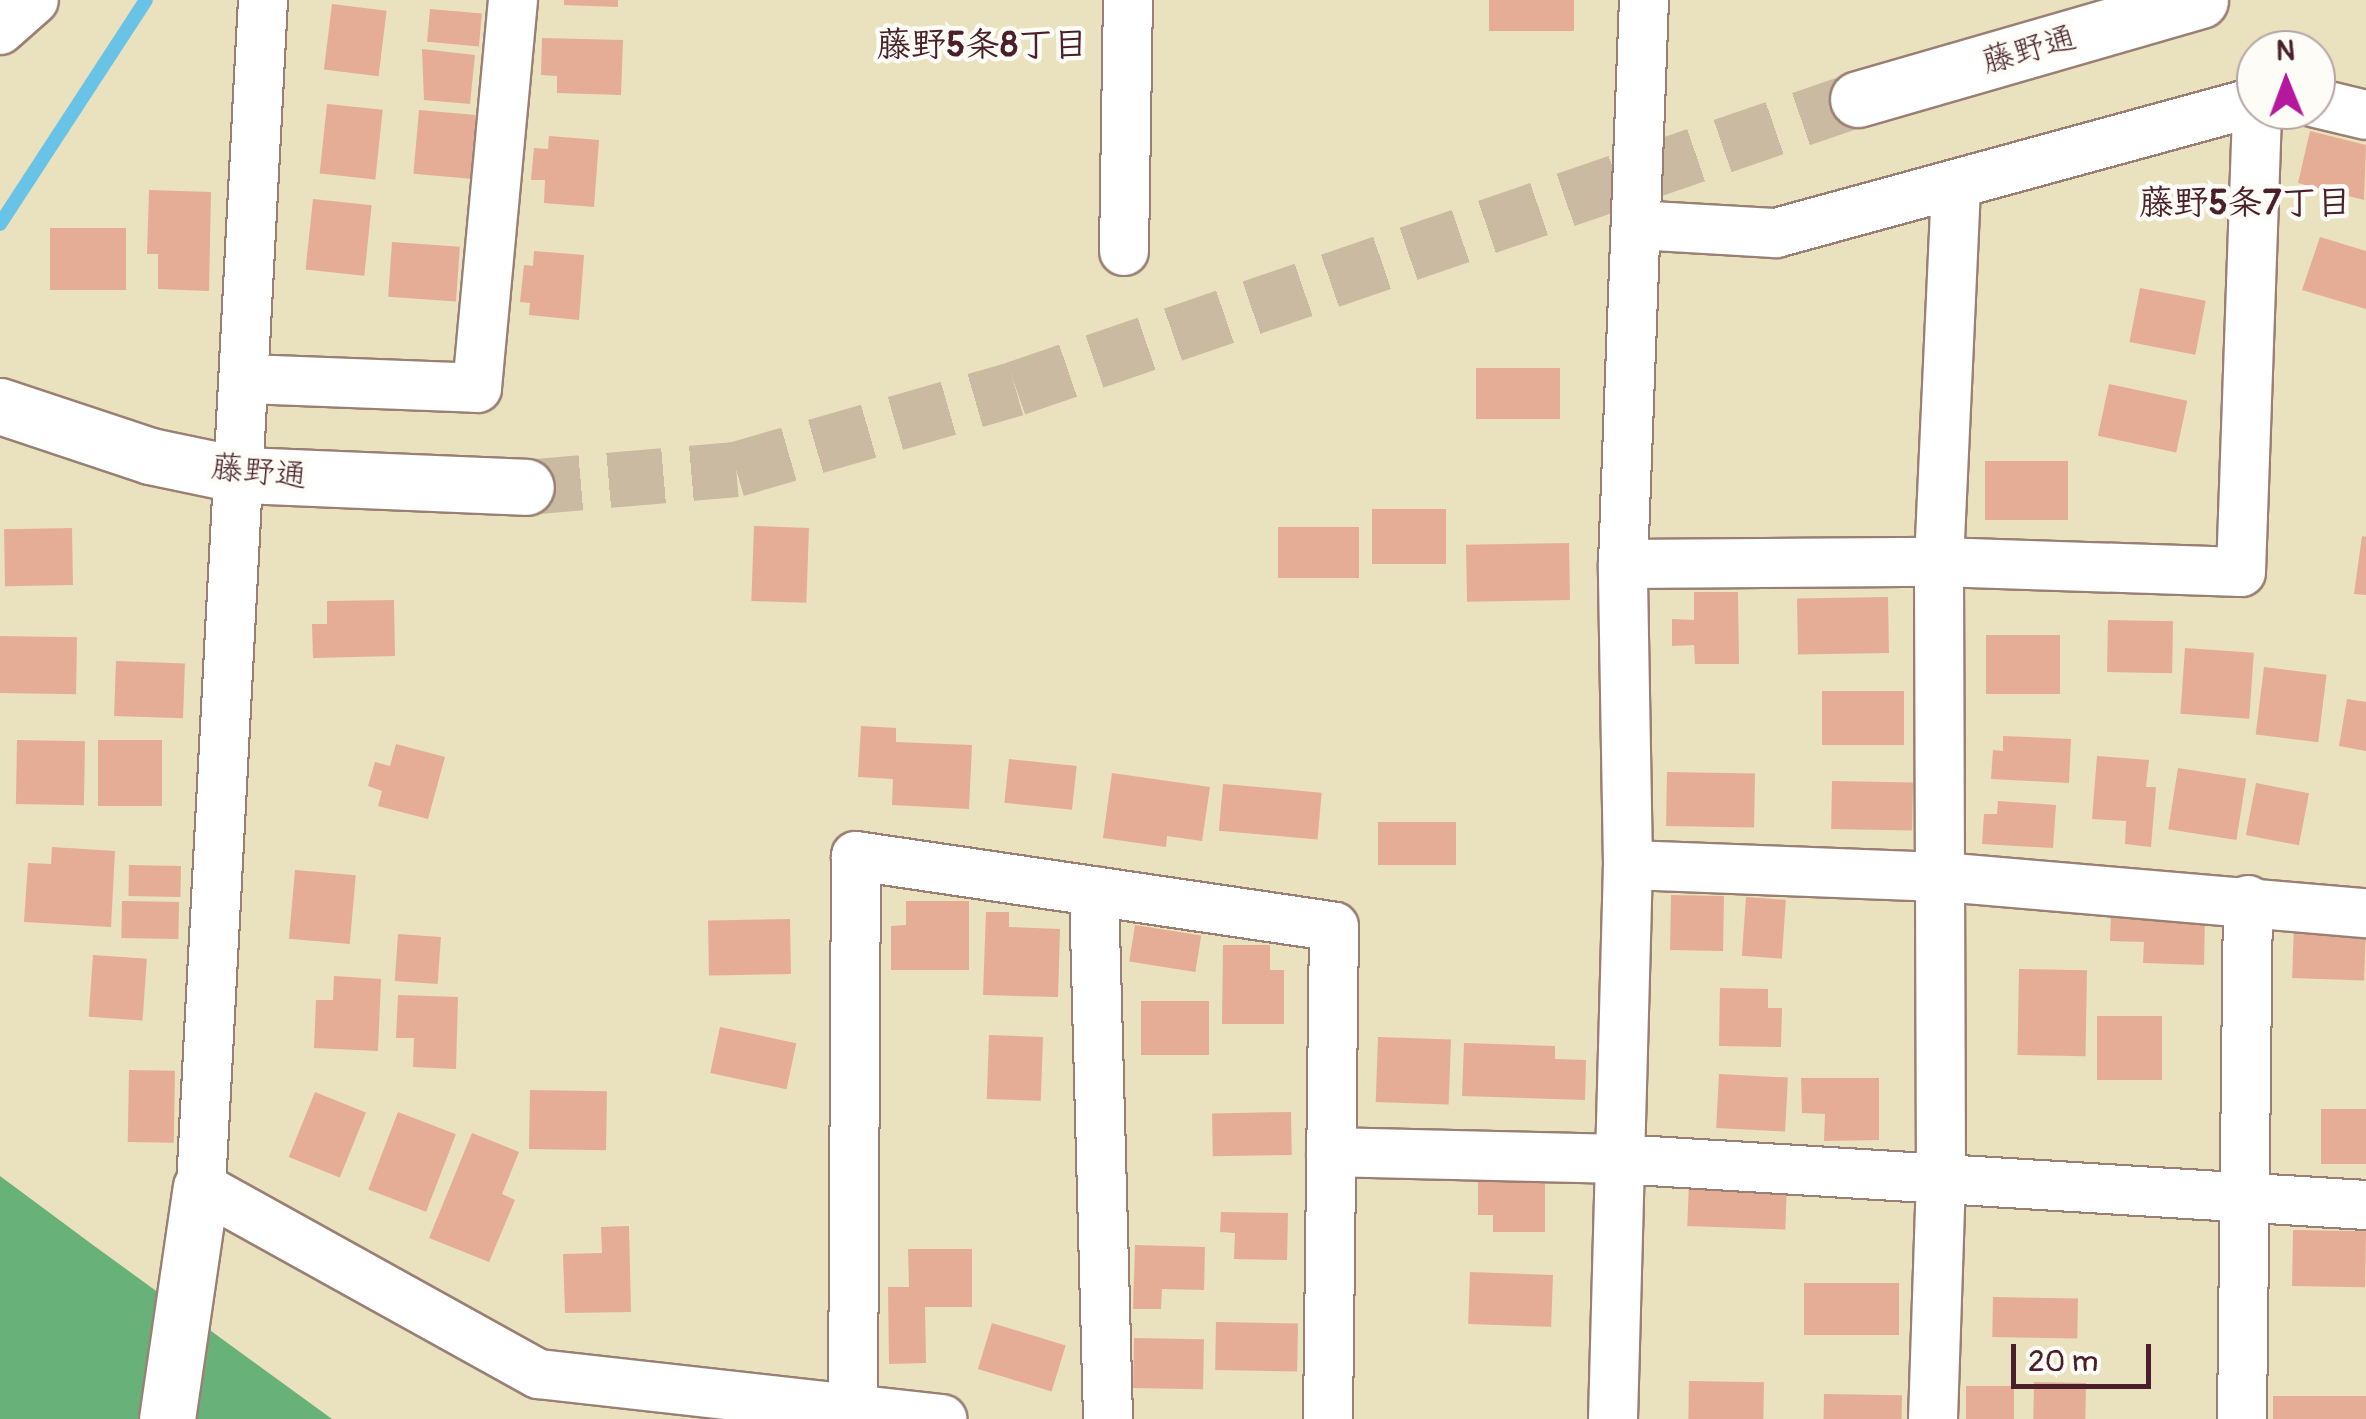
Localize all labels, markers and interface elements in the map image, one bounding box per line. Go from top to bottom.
street label: 藤野通 [1978,18,2080,82]
district label: 藤野5条8丁目 [876,24,1088,66]
north arrow [2236,30,2336,130]
text: N [2276,34,2295,69]
district label: 藤野5条7丁目 [2139,182,2351,224]
street label: 藤野通 [209,448,309,496]
scale bar [2016,1324,2156,1386]
text: 20 m [2028,1343,2098,1380]

